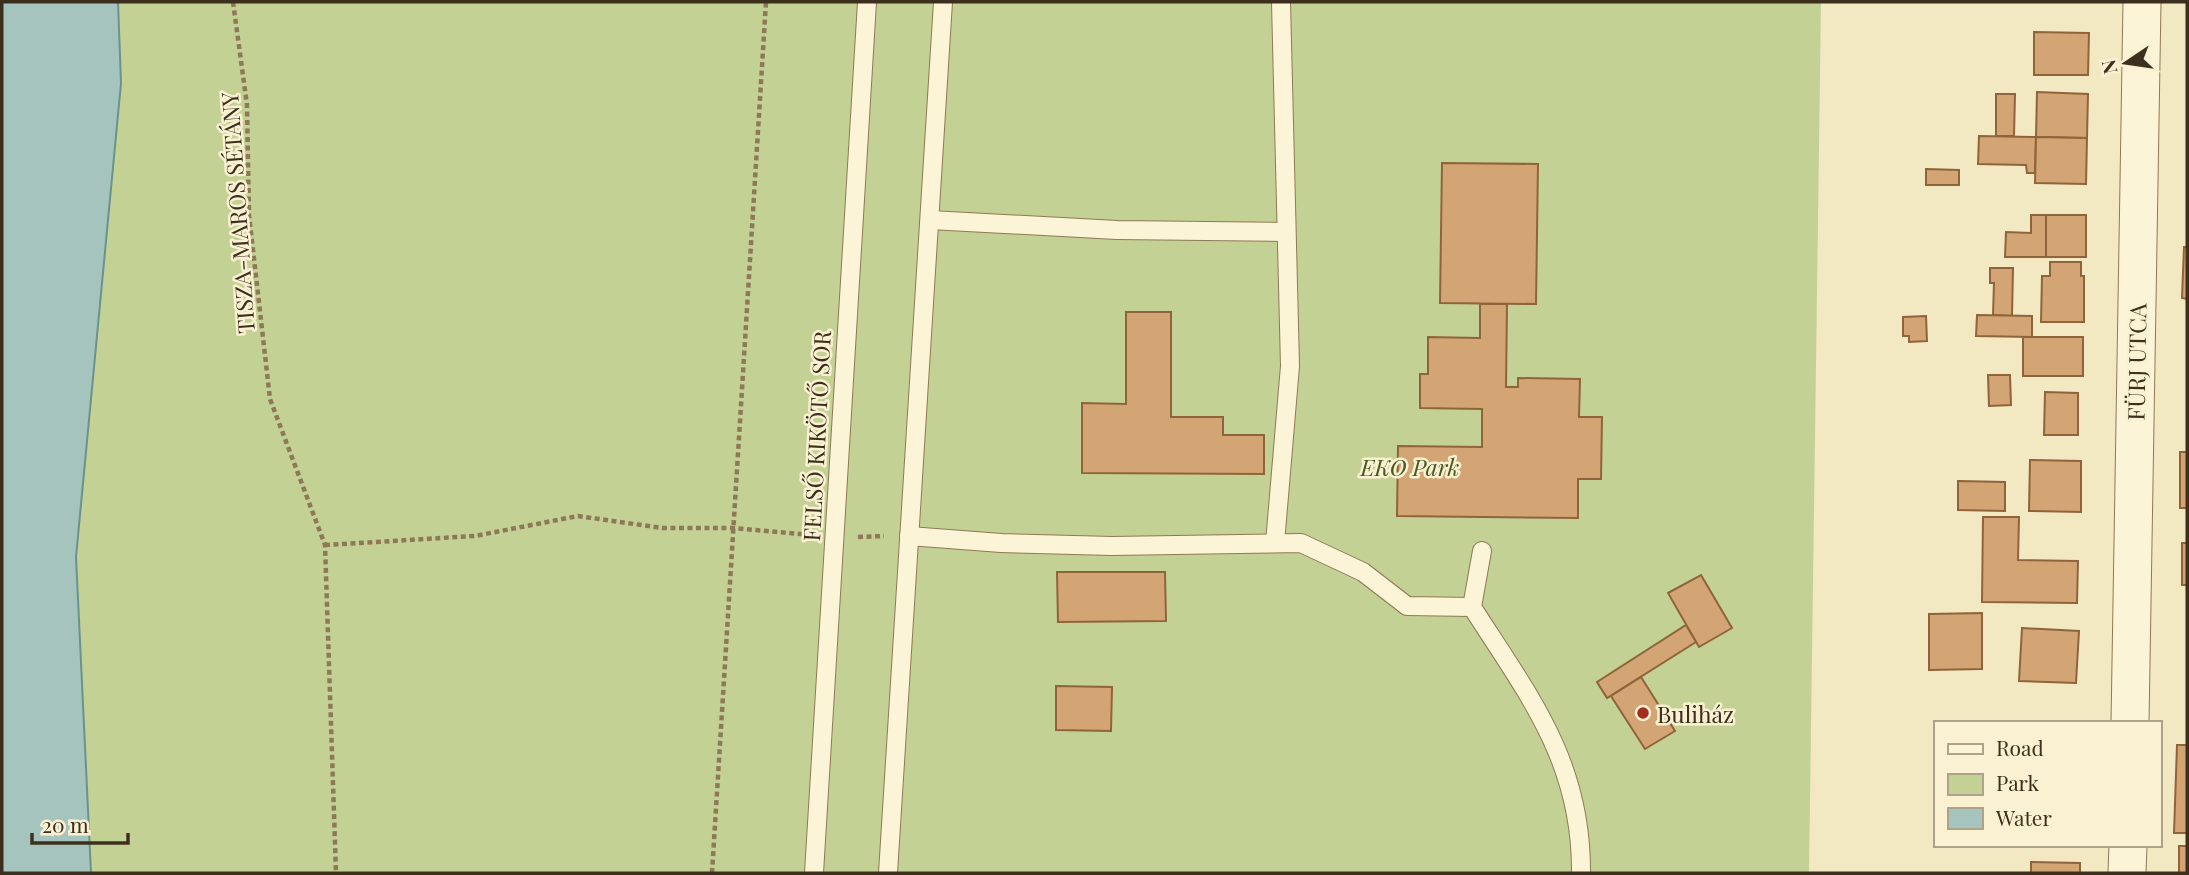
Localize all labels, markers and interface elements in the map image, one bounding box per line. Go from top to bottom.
north arrow [2091,28,2161,98]
text: N [2094,57,2123,77]
street label: TISZA-MAROS SÉTÁNY [213,91,261,335]
street label: FÜRJ UTCA [2119,303,2153,421]
street label: FELSŐ KIKÖTŐ SOR [795,329,837,542]
park label: EKO Park [1360,451,1460,482]
place label: Buliház [1657,698,1734,729]
marker: Buliház [1635,705,1651,721]
legend [1934,721,2161,847]
text: Road [1996,733,2044,761]
text: Park [1996,768,2040,796]
scale bar [32,802,128,846]
text: Water [1995,803,2052,831]
text: 20 m [42,810,89,838]

